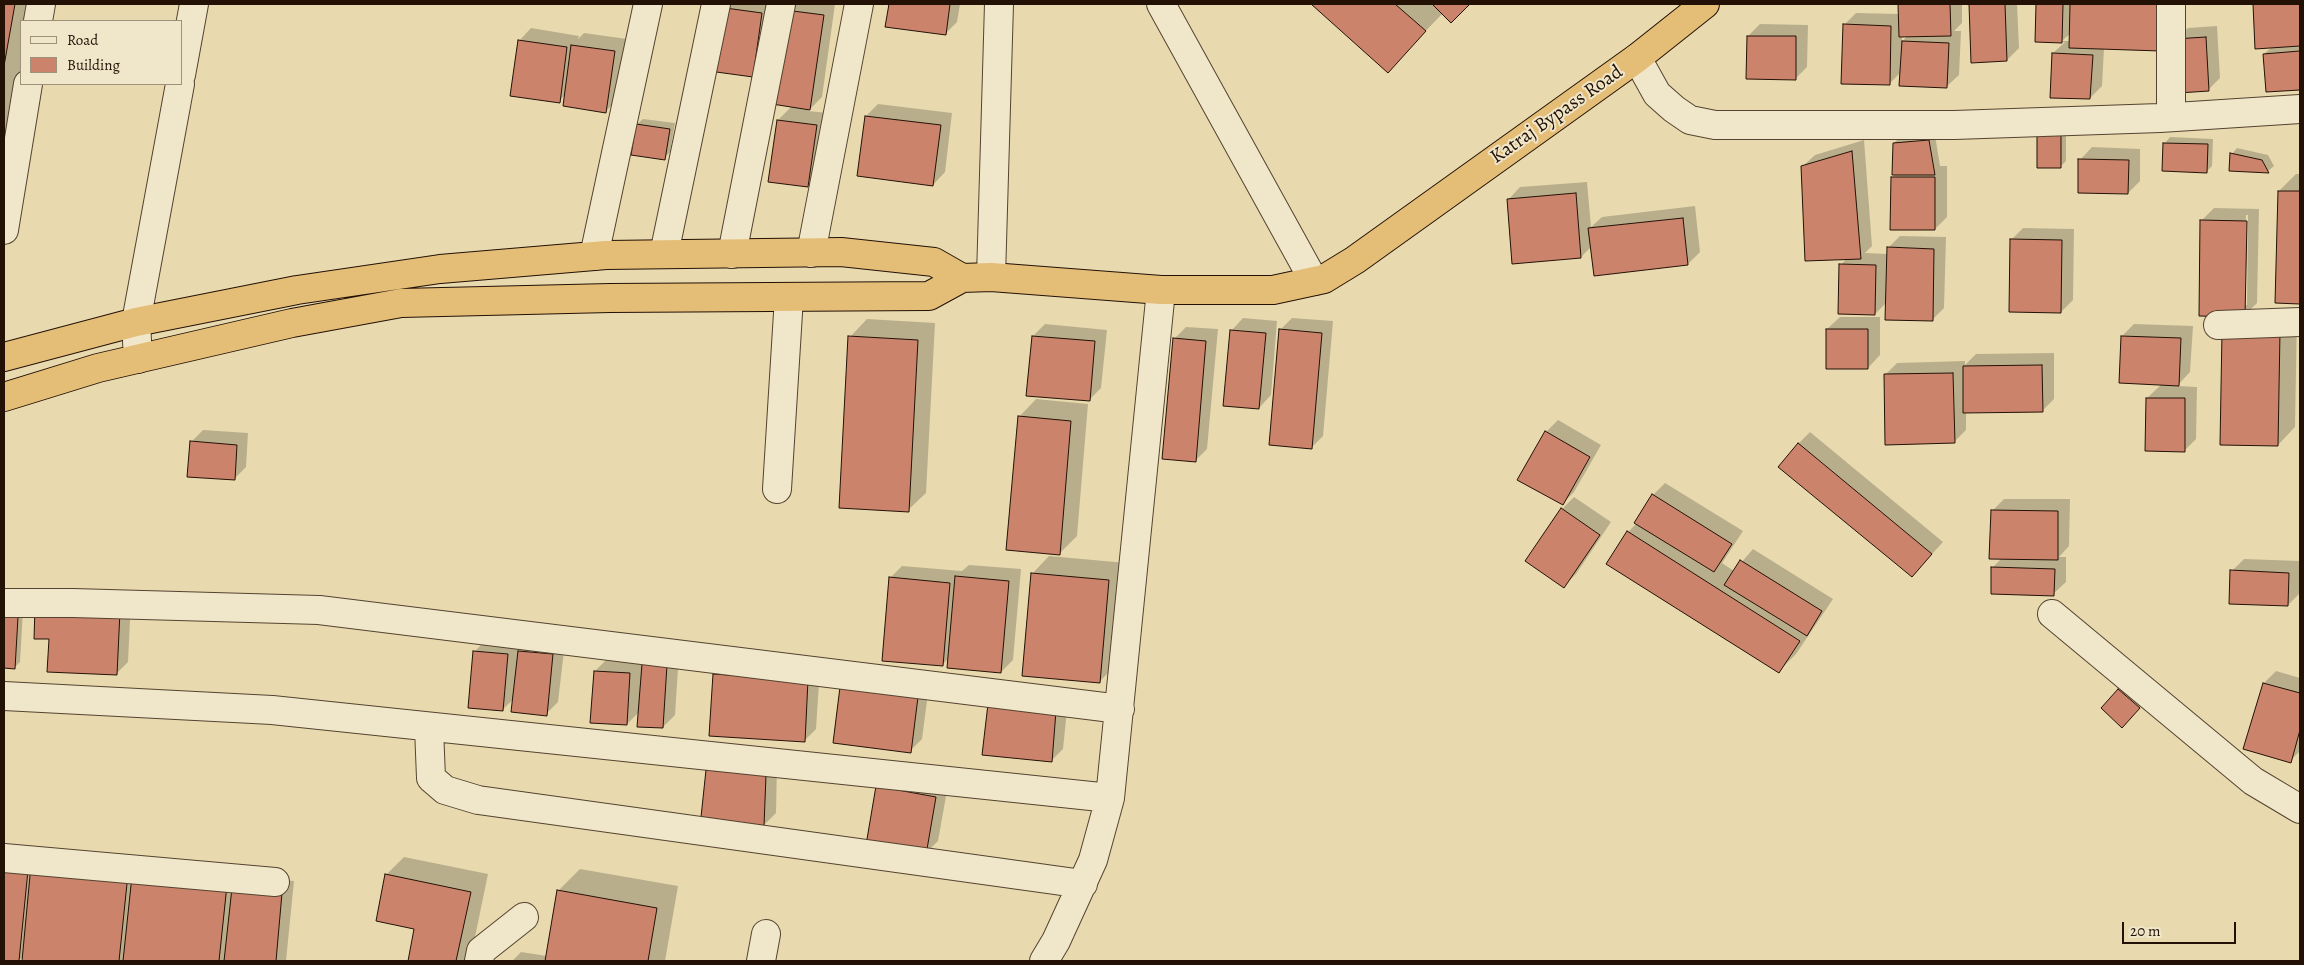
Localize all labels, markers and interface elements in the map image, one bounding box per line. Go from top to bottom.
legend [20,20,182,85]
text: Road [67,30,98,50]
text: Building [67,55,120,75]
street label: Katraj Bypass Road [1486,60,1628,170]
scale bar [2124,912,2238,944]
text: 20 m [2130,921,2161,941]

